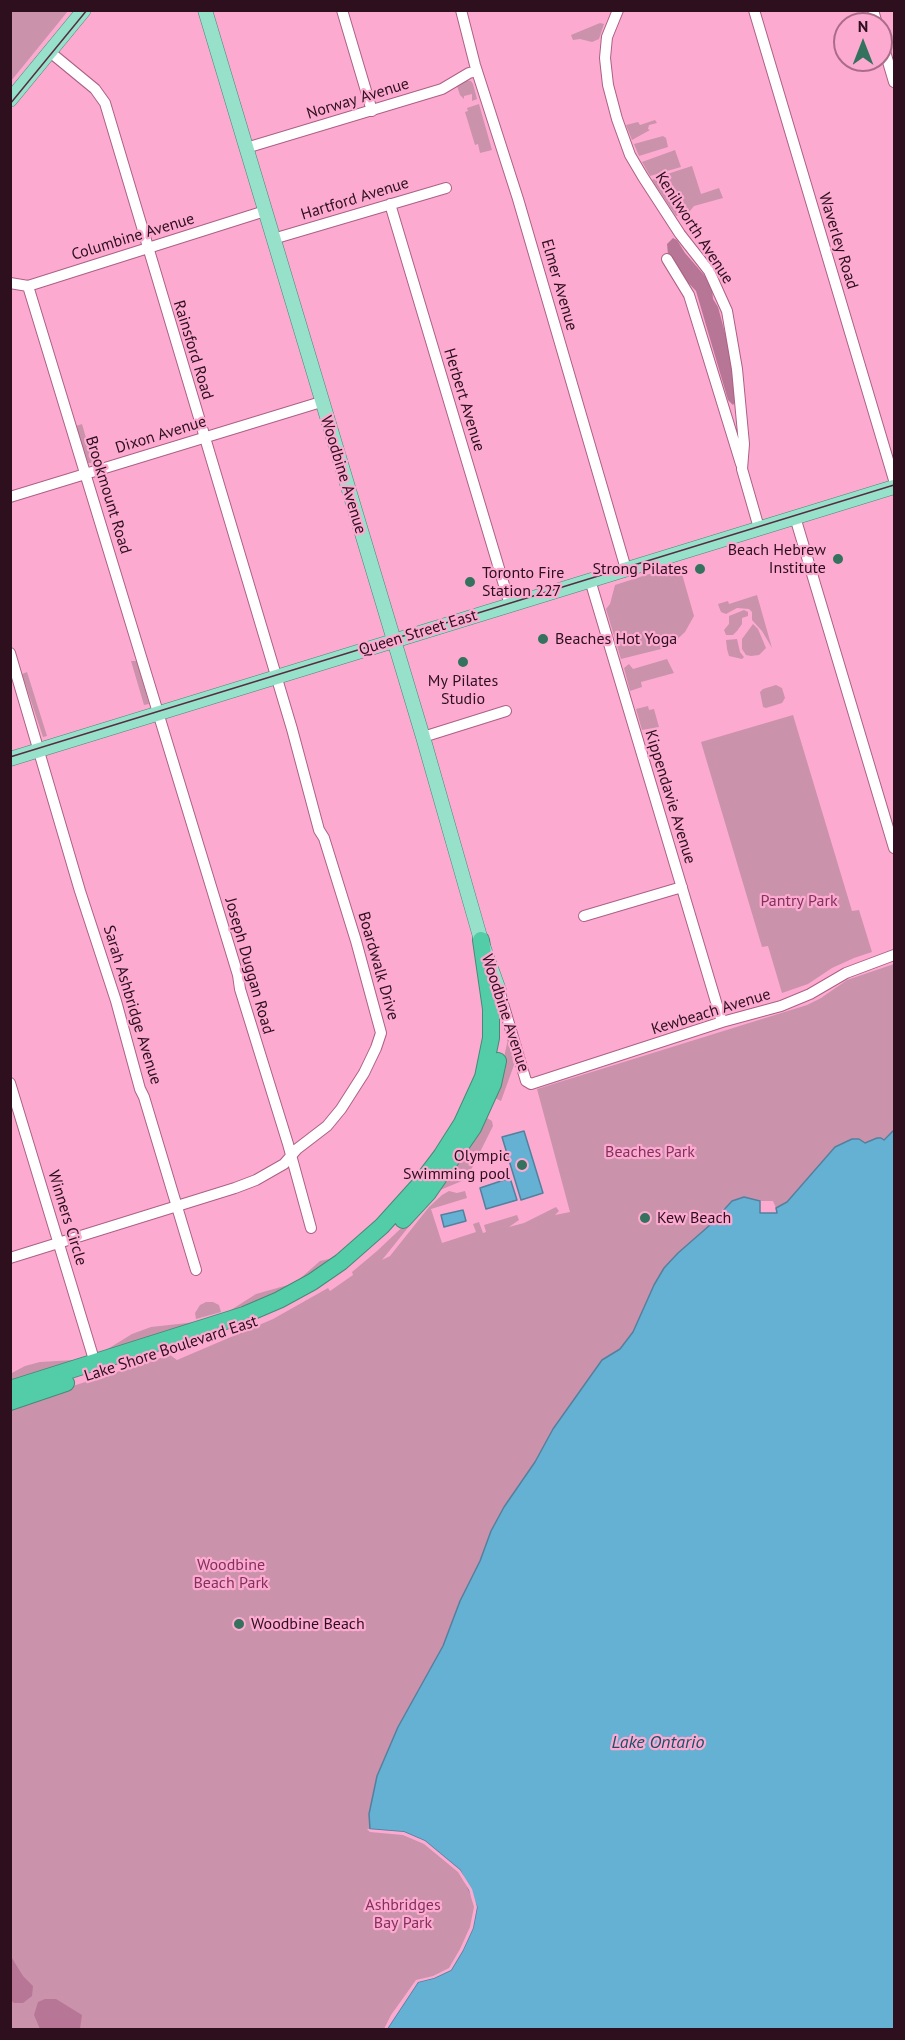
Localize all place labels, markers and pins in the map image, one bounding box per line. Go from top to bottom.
place label: Beach Hebrew Institute [728,540,826,578]
marker: Beach Hebrew Institute [831,552,845,566]
place label: Strong Pilates [592,559,688,579]
marker: Strong Pilates [693,562,707,576]
place label: Toronto Fire Station 227 [482,563,564,601]
marker: Toronto Fire Station 227 [463,575,477,589]
place label: Beaches Hot Yoga [555,629,677,649]
marker: Beaches Hot Yoga [536,632,550,646]
marker: My Pilates Studio [456,655,470,669]
place label: My Pilates Studio [428,671,498,709]
place label: Olympic Swimming pool [403,1146,510,1184]
marker: Olympic Swimming pool [515,1158,529,1172]
place label: Kew Beach [657,1208,731,1228]
marker: Kew Beach [638,1211,652,1225]
place label: Woodbine Beach [251,1614,365,1634]
marker: Woodbine Beach [232,1617,246,1631]

